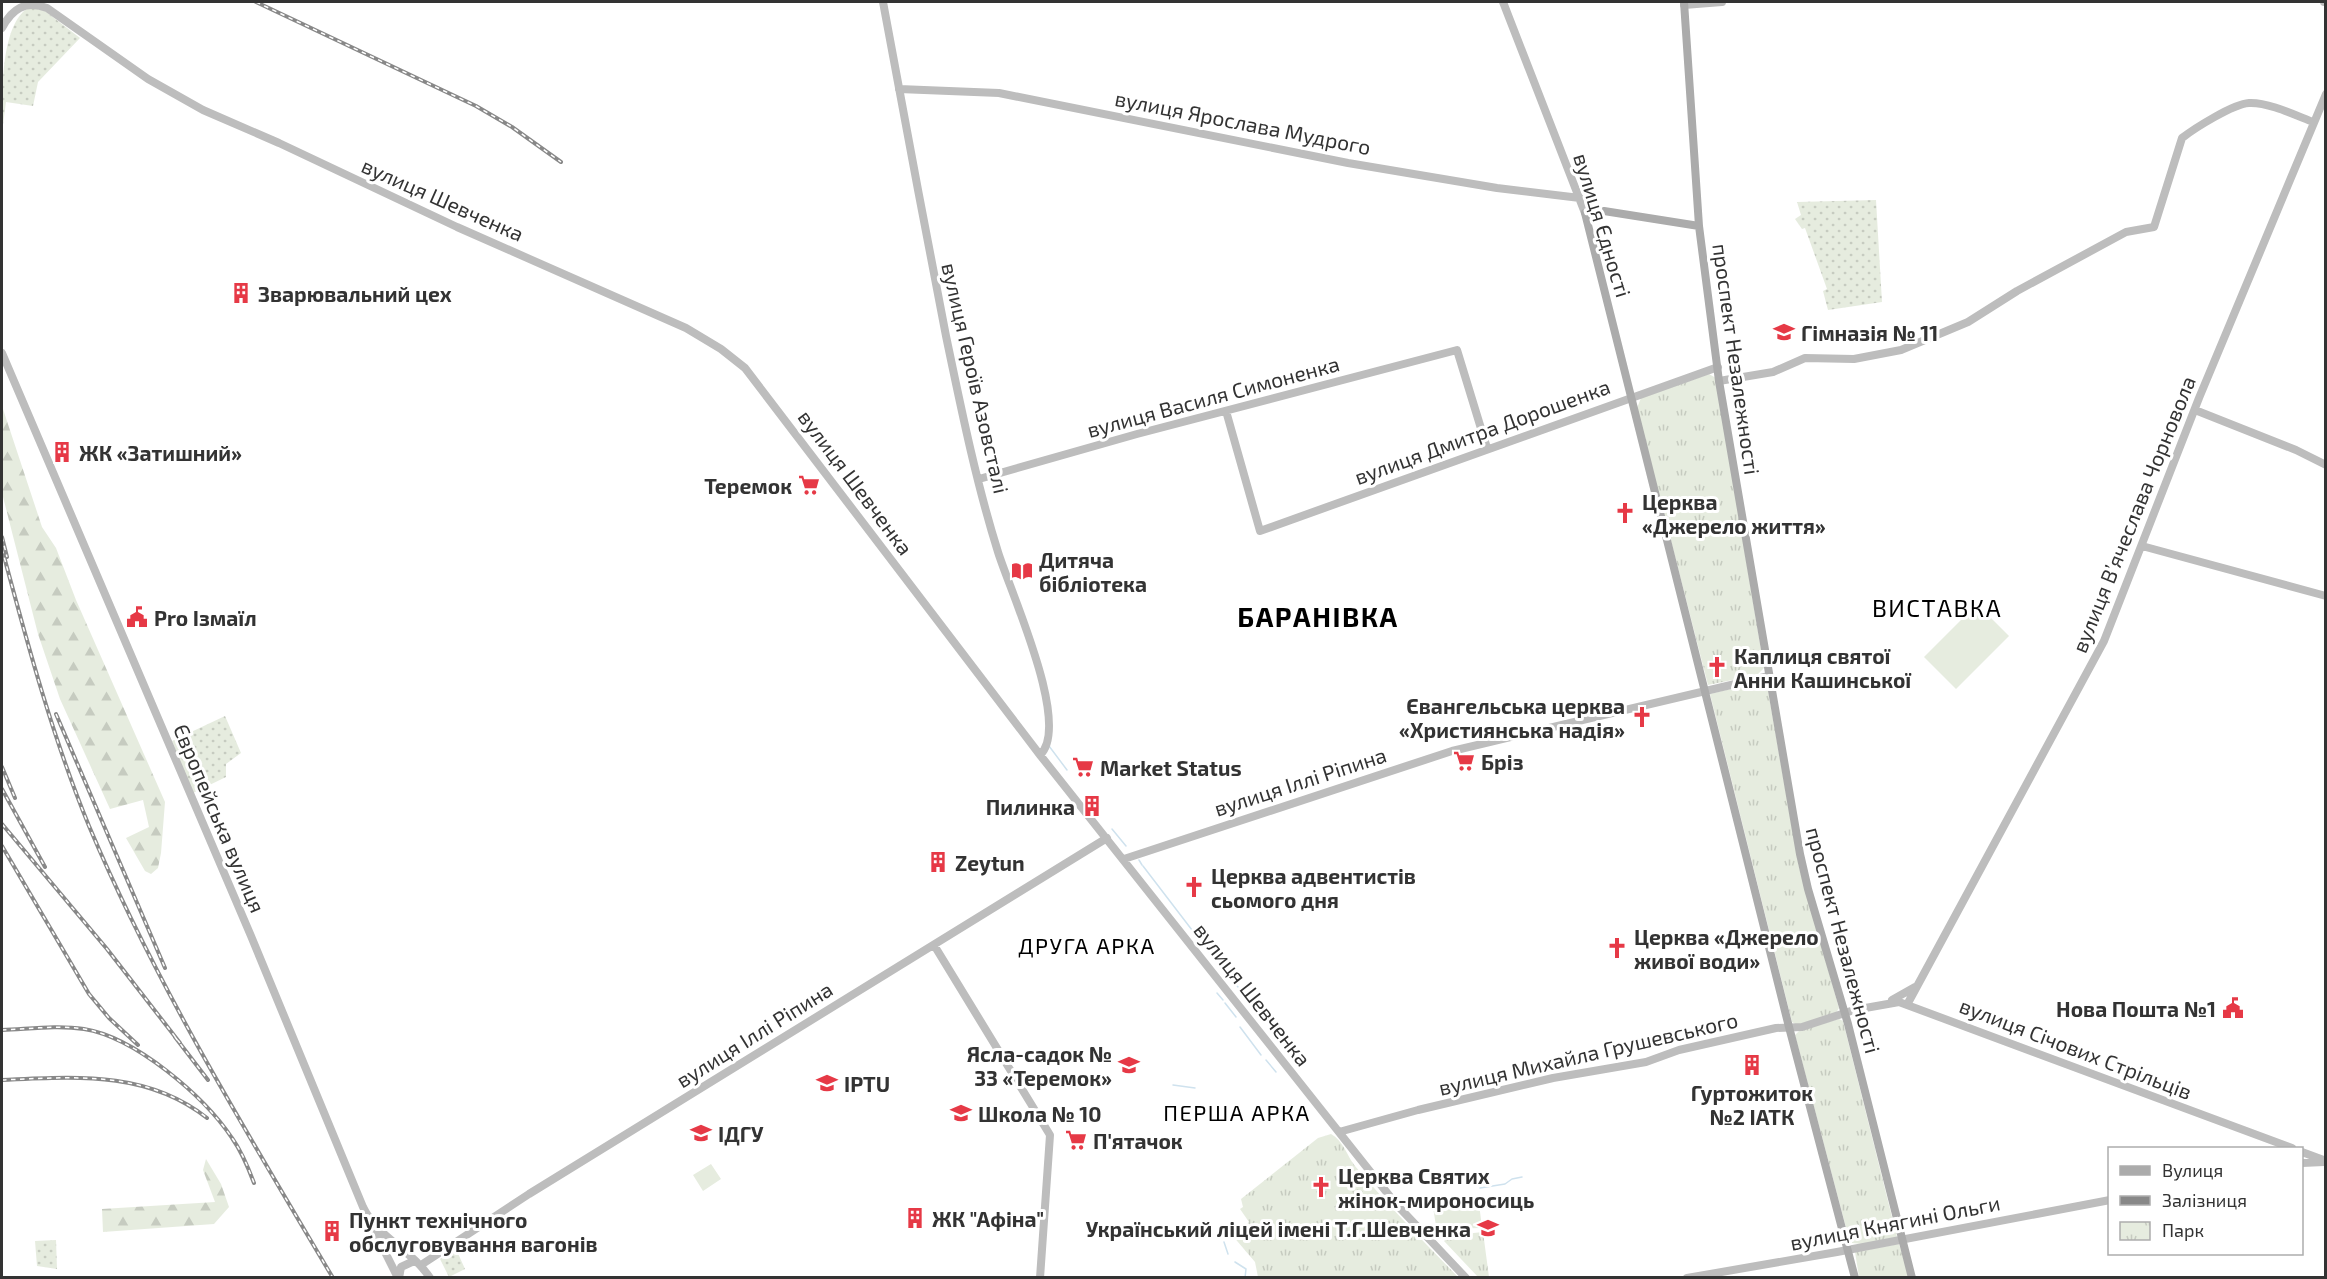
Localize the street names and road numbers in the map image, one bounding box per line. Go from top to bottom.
street label: вулиця Ярослава Мудрого [1113,85,1373,160]
street label: вулиця Єдності [1568,150,1637,300]
street label: вулиця Шевченка [358,152,528,247]
street label: проспект Незалежності [1708,242,1766,476]
street label: вулиця Героїв Азовсталі [936,260,1015,496]
street label: вулиця Василя Симоненка [1084,350,1342,443]
street label: вулиця Вʼячеслава Чорновола [2066,372,2201,656]
street label: вулиця Дмитра Дорошенка [1351,373,1614,490]
street label: вулиця Шевченка [793,405,919,560]
street label: Європейська вулиця [168,720,271,916]
street label: вулиця Іллі Ріпина [1211,741,1390,822]
street label: проспект Незалежності [1802,824,1886,1056]
street label: вулиця Шевченка [1189,917,1317,1071]
street label: вулиця Іллі Ріпина [671,976,837,1093]
street label: вулиця Січових Стрільців [1956,992,2196,1105]
street label: вулиця Михайла Грушевського [1436,1006,1740,1101]
street label: вулиця Княгині Ольги [1788,1189,2002,1256]

